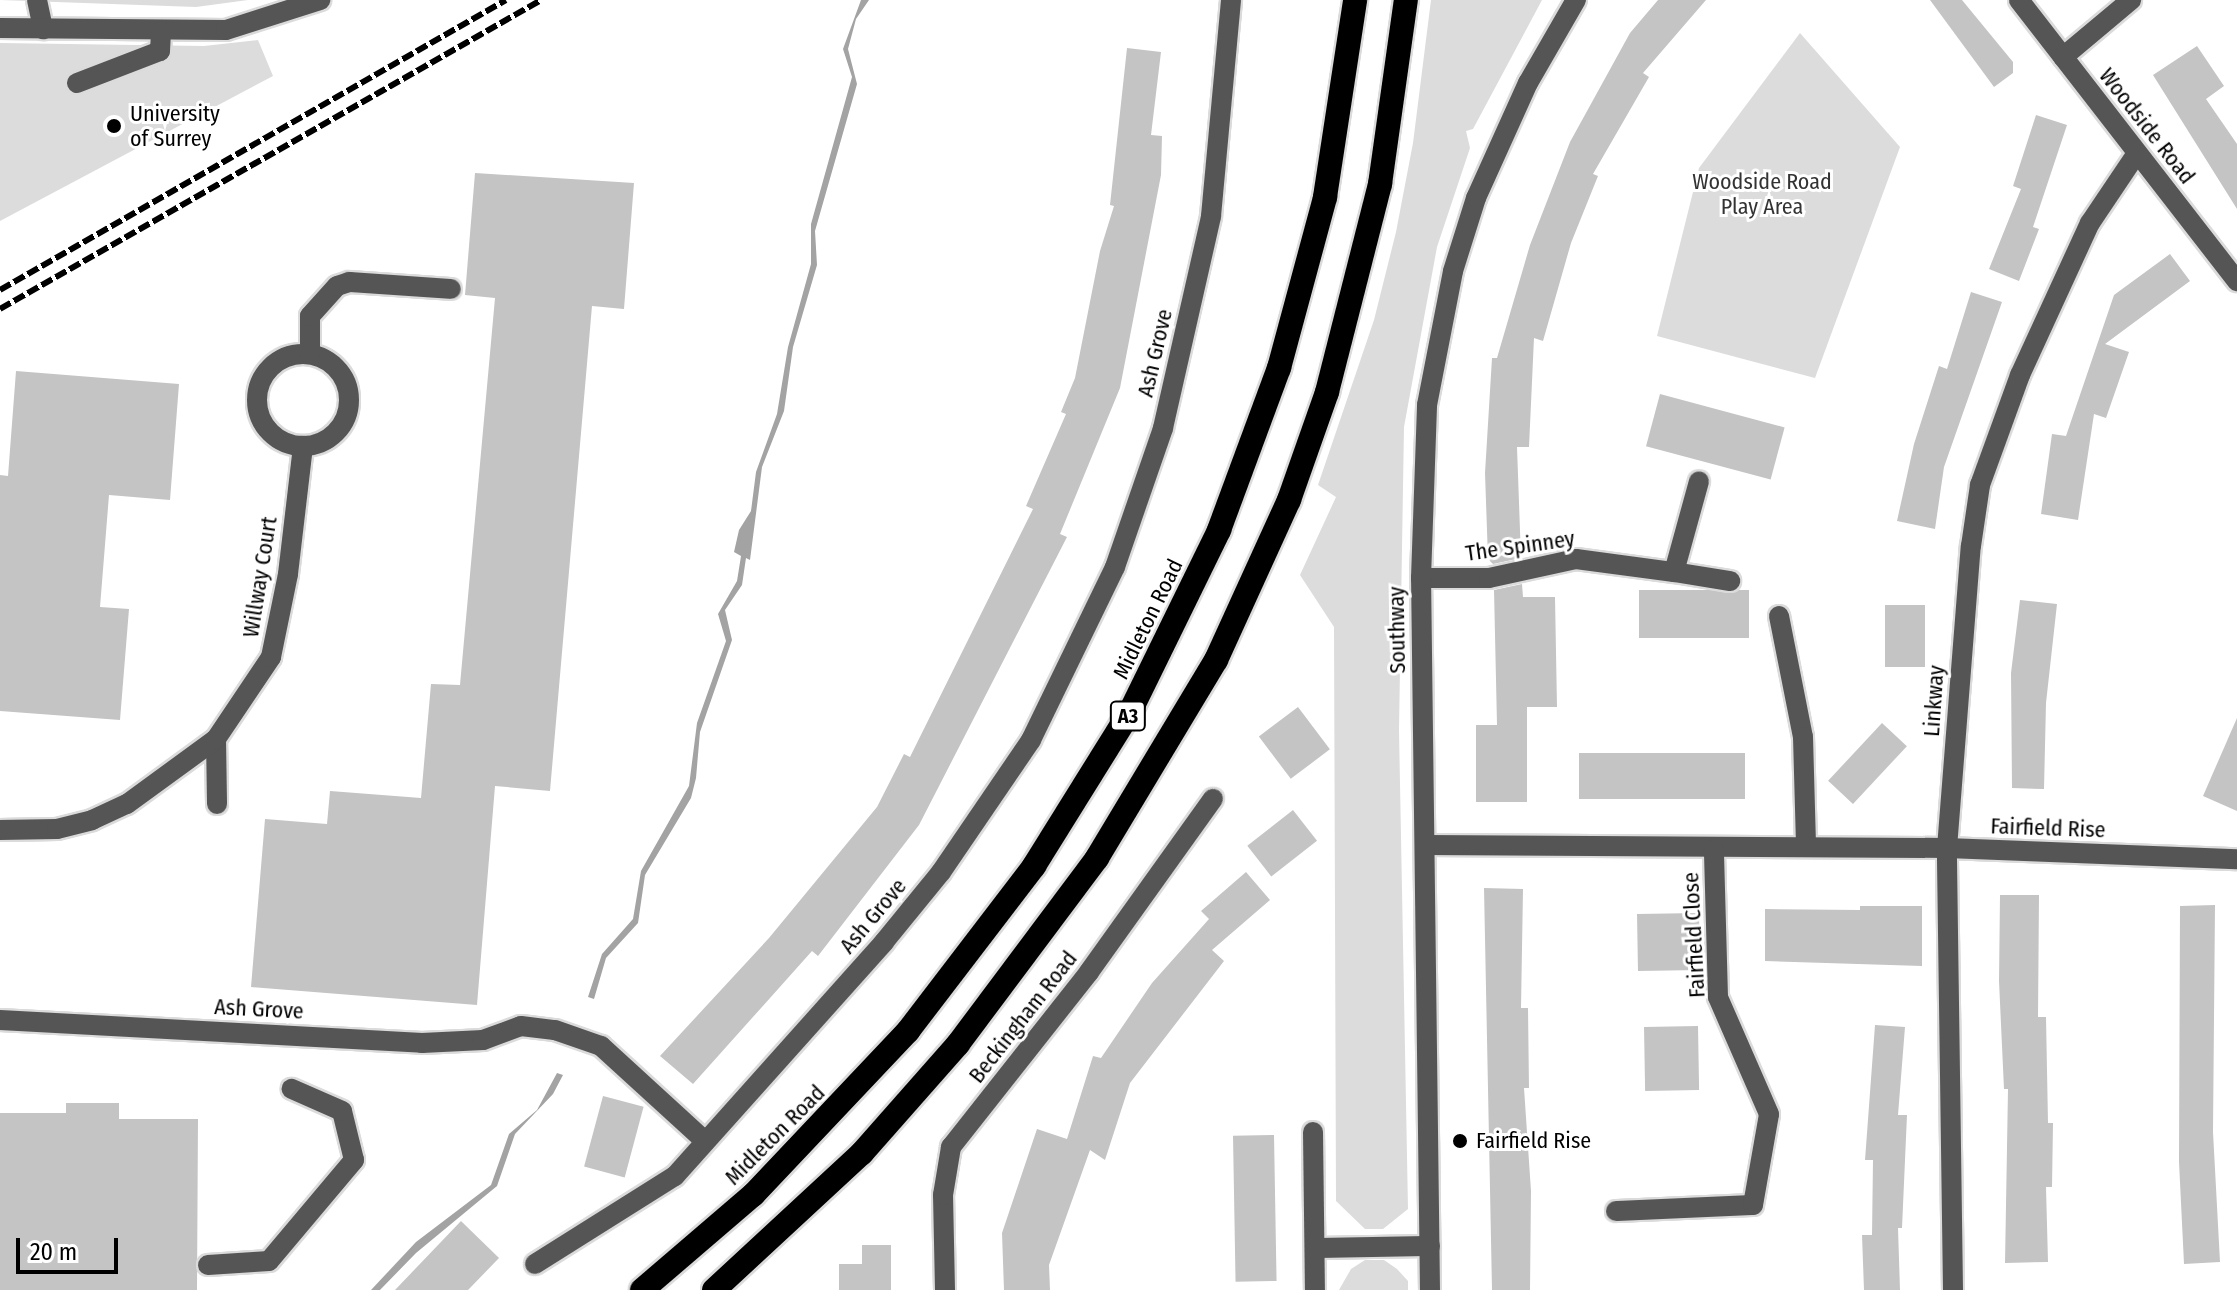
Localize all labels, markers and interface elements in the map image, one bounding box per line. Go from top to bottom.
street label: Woodside Road [2094,63,2200,189]
place label: University of Surrey [130,100,220,152]
marker: University of Surrey [105,117,123,135]
park label: Woodside Road Play Area [1692,168,1832,220]
street label: Ash Grove [1132,306,1178,400]
street label: Willway Court [237,515,283,639]
street label: The Spinney [1464,525,1576,567]
street label: Midleton Road [1108,555,1188,683]
street label: Southway [1383,586,1411,674]
street label: Linkway [1918,664,1950,738]
road number: A3 [1108,700,1148,732]
street label: Fairfield Rise [1990,813,2106,843]
street label: Fairfield Close [1678,871,1710,999]
street label: Ash Grove [834,873,912,959]
street label: Beckingham Road [963,946,1083,1088]
street label: Ash Grove [214,993,304,1025]
street label: Midleton Road [720,1080,830,1190]
place label: Fairfield Rise [1476,1128,1591,1154]
marker: Fairfield Rise [1451,1132,1469,1150]
scale bar [20,1222,122,1272]
text: 20 m [30,1238,77,1266]

